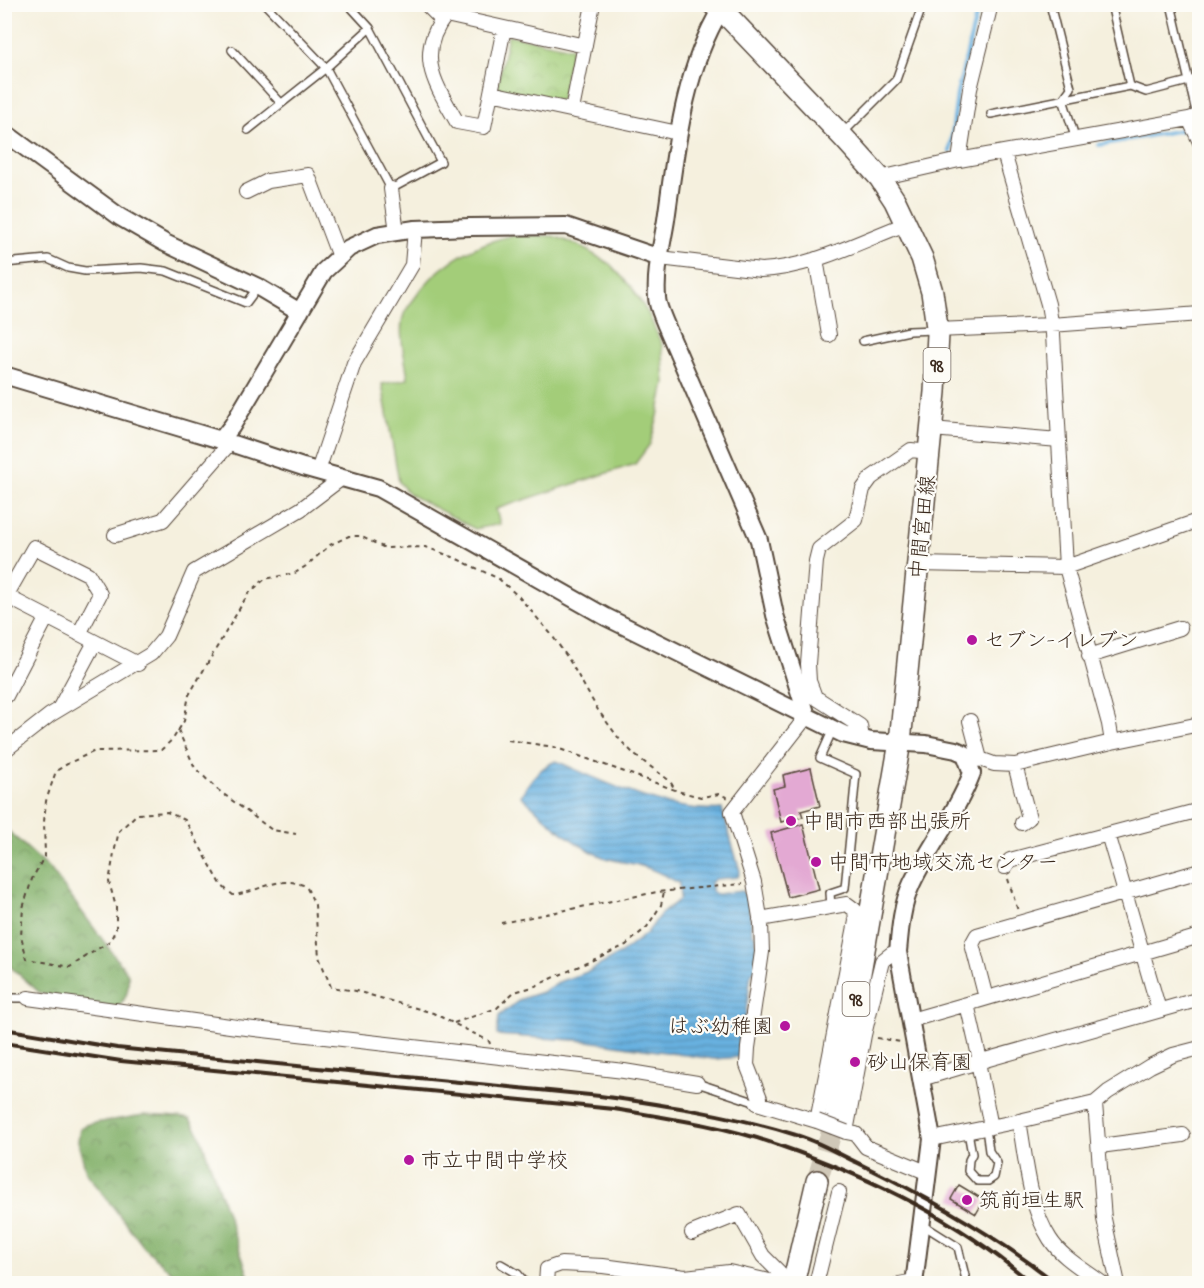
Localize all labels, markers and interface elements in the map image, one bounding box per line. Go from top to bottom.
road number: 98 [924,348,950,382]
street label: 中間宮田線 [904,473,944,581]
place label: セブン-イレブン [984,627,1139,657]
marker: セブン-イレブン [965,633,979,647]
place label: 中間市西部出張所 [803,808,971,838]
marker: 中間市西部出張所 [784,814,798,828]
place label: 中間市地域交流センター [828,849,1058,879]
marker: 中間市地域交流センター [809,855,823,869]
road number: 98 [842,982,870,1016]
place label: はぶ幼稚園 [668,1013,773,1043]
marker: はぶ幼稚園 [778,1019,792,1033]
place label: 砂山保育園 [867,1049,972,1079]
marker: 砂山保育園 [848,1055,862,1069]
place label: 市立中間中学校 [421,1147,568,1177]
marker: 市立中間中学校 [402,1153,416,1167]
place label: 筑前垣生駅 [979,1187,1084,1217]
marker: 筑前垣生駅 [960,1193,974,1207]

